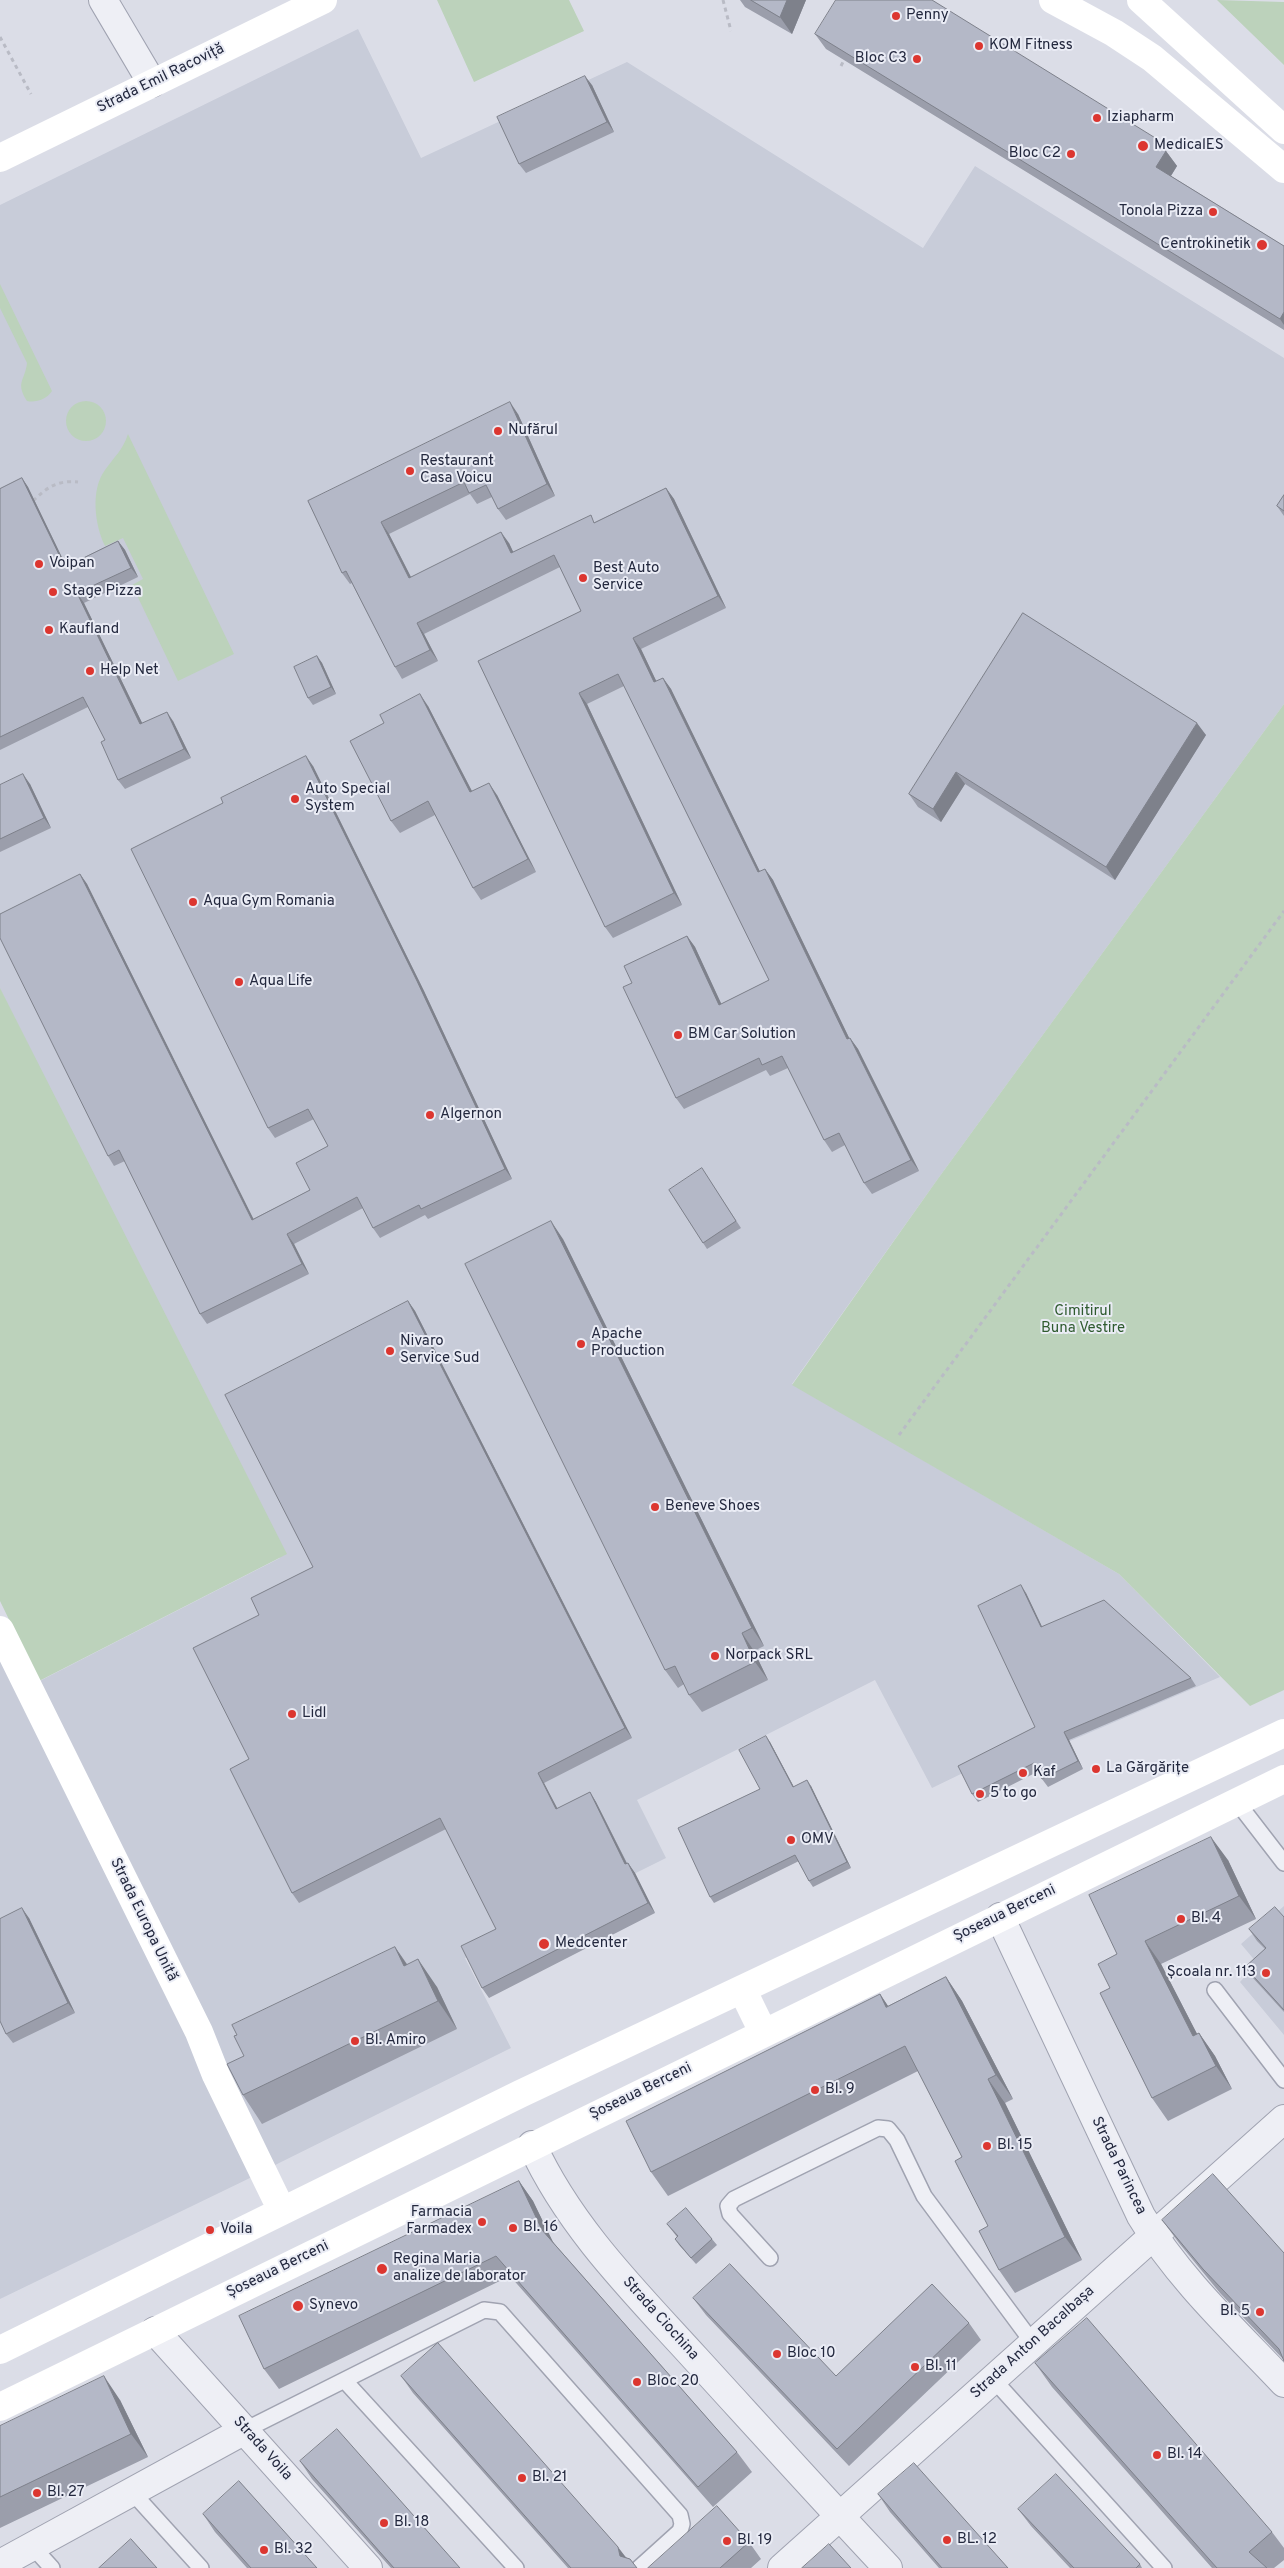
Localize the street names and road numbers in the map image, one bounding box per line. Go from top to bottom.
street label: Strada Emil Racoviță [95,40,227,118]
street label: Strada Europa Unită [105,1855,181,1985]
street label: Șoseaua Berceni [951,1881,1059,1947]
street label: Șoseaua Berceni [587,2059,695,2125]
street label: Strada Parincea [1087,2114,1149,2218]
street label: Șoseaua Berceni [224,2237,332,2303]
street label: Strada Ciochina [618,2274,702,2364]
street label: Strada Anton Bacalbașa [967,2283,1099,2403]
street label: Strada Voila [229,2413,295,2485]

